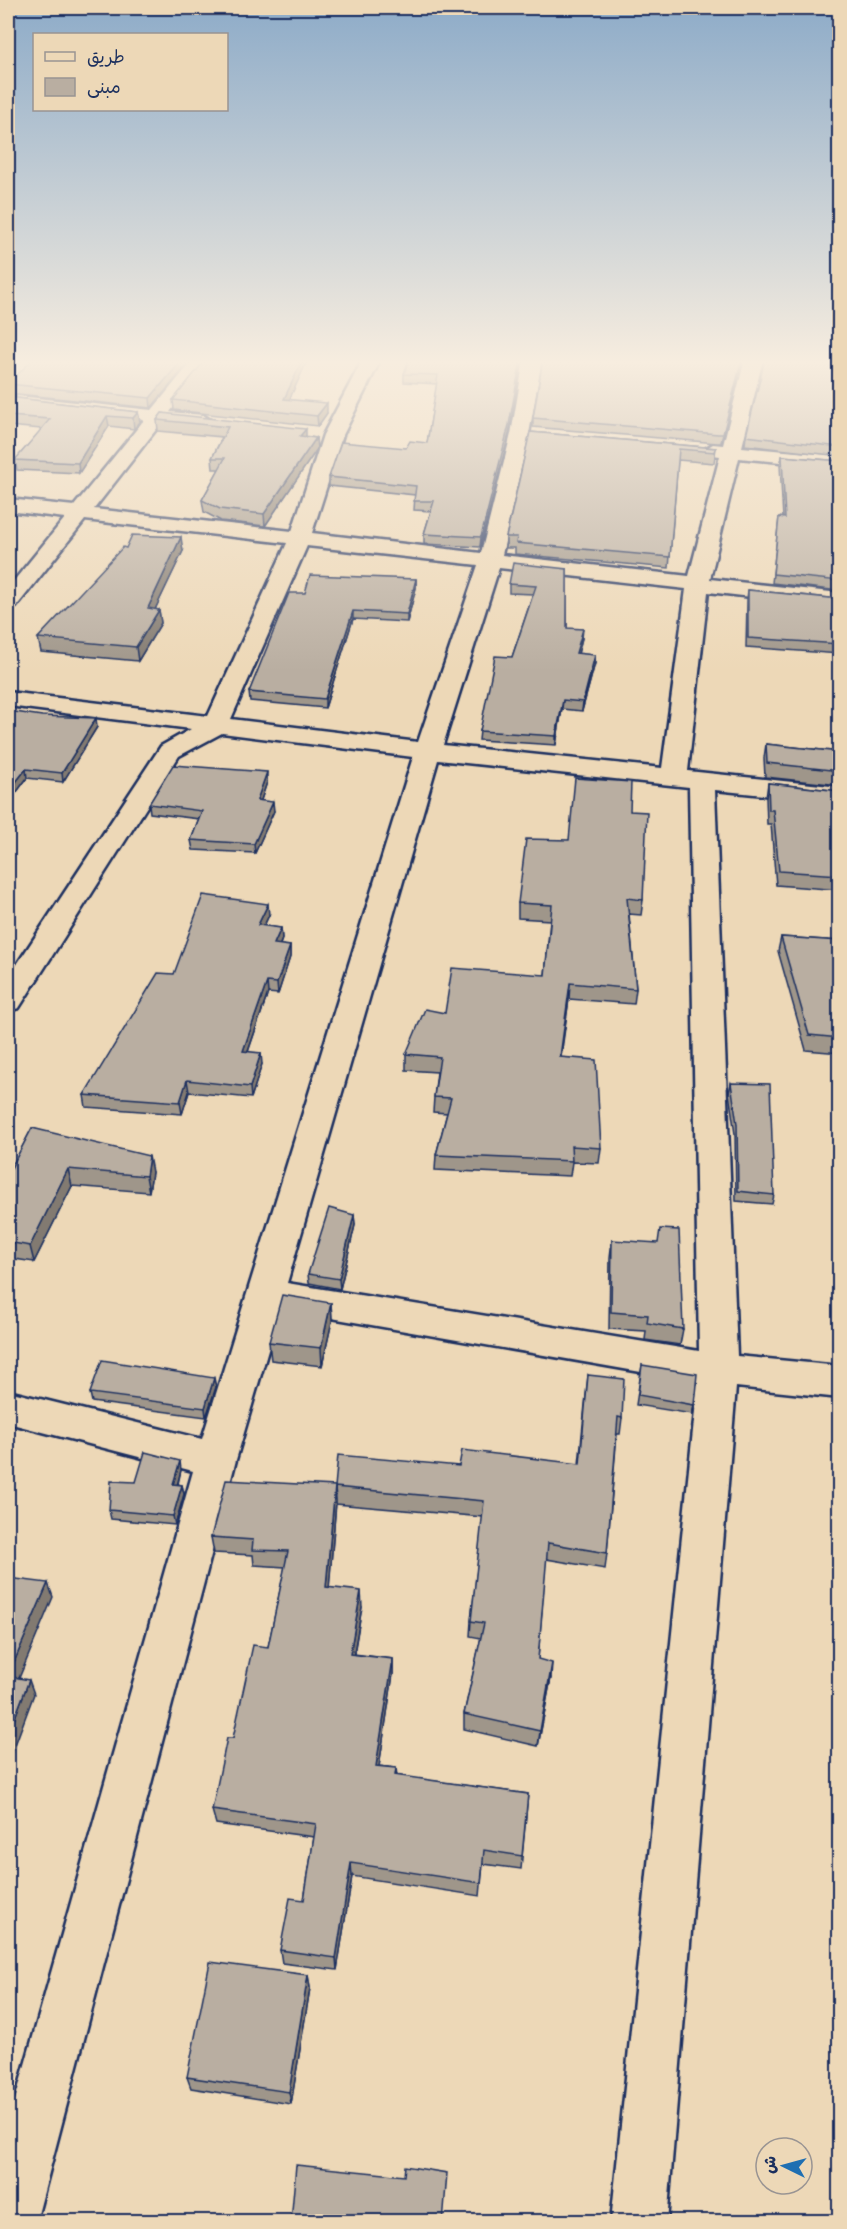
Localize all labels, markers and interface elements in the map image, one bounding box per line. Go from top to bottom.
legend [33,33,228,111]
text: طريق [87,44,125,68]
text: مبنى [87,74,121,98]
north arrow [754,2136,814,2196]
text: ش [757,2155,780,2174]

